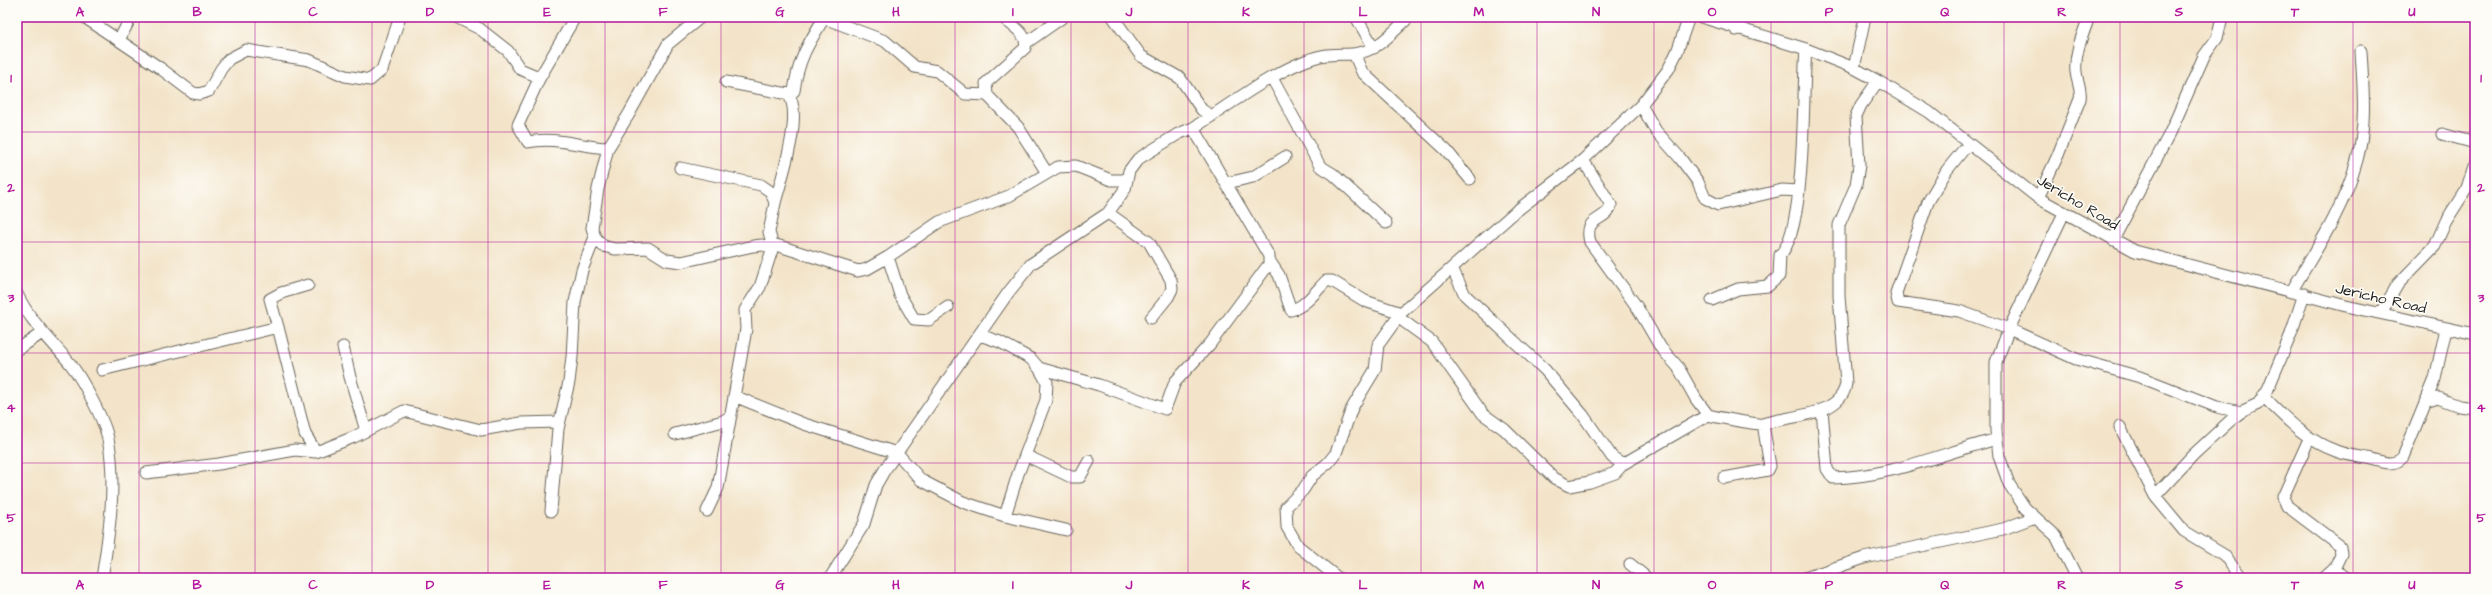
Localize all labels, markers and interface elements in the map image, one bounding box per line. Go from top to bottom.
text: A [76,3,85,21]
text: B [192,3,202,21]
text: C [308,3,318,21]
text: D [426,3,435,21]
text: E [543,3,551,21]
text: F [658,3,668,21]
text: G [775,3,785,21]
text: H [892,3,900,21]
text: I [1012,3,1014,21]
text: J [1125,3,1133,21]
text: K [1242,3,1250,21]
text: L [1358,3,1368,21]
text: M [1474,3,1485,21]
text: N [1592,3,1600,21]
text: O [1708,3,1717,21]
text: P [1825,3,1834,21]
text: Q [1940,3,1950,21]
text: R [2057,3,2067,21]
text: S [2174,3,2184,21]
text: T [2290,3,2300,21]
text: U [2407,3,2416,21]
text: 1 [10,69,12,87]
text: 1 [2480,69,2482,87]
street label: Jericho Road [2033,170,2123,235]
text: 2 [6,179,15,197]
text: 2 [2476,179,2485,197]
street label: Jericho Road [2333,278,2429,319]
text: 3 [7,289,15,307]
text: 3 [2477,289,2485,307]
text: 4 [7,399,16,417]
text: 4 [2477,399,2486,417]
text: 5 [6,509,16,527]
text: 5 [2476,509,2486,527]
text: A [76,576,85,594]
text: B [192,576,202,594]
text: C [308,576,318,594]
text: D [426,576,435,594]
text: E [543,576,551,594]
text: F [658,576,668,594]
text: G [775,576,785,594]
text: H [892,576,900,594]
text: I [1012,576,1014,594]
text: J [1125,576,1133,594]
text: K [1242,576,1250,594]
text: L [1358,576,1368,594]
text: M [1474,576,1485,594]
text: N [1592,576,1600,594]
text: O [1708,576,1717,594]
text: P [1825,576,1834,594]
text: Q [1940,576,1950,594]
text: R [2057,576,2067,594]
text: S [2174,576,2184,594]
text: T [2290,576,2300,594]
text: U [2407,576,2416,594]

